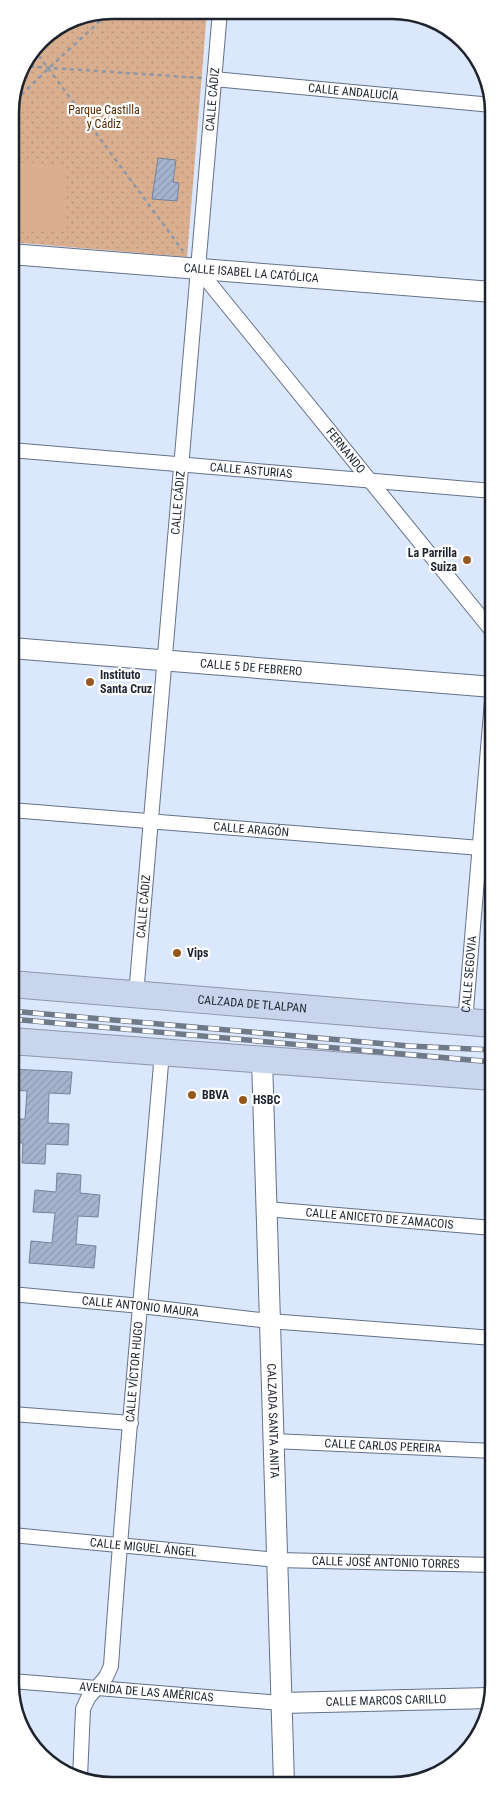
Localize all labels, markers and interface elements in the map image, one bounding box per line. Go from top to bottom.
street label: CALLE CÁDIZ [203,67,222,132]
street label: CALLE ANDALUCÍA [307,81,399,103]
park label: Parque Castilla y Cádiz [68,103,140,131]
street label: CALLE ISABEL LA CATÓLICA [183,261,319,285]
street label: FERNANDO [323,425,368,476]
street label: CALLE ASTURIAS [209,460,293,481]
street label: CALLE CÁDIZ [168,470,188,535]
place label: La Parrilla Suiza [408,546,457,574]
marker: La Parrilla Suiza [461,554,473,566]
street label: CALLE 5 DE FEBRERO [200,656,303,679]
place label: Instituto Santa Cruz [100,668,152,696]
marker: Instituto Santa Cruz [84,676,96,688]
street label: CALLE ARAGÓN [213,819,290,839]
street label: CALLE CÁDIZ [134,874,153,939]
street label: CALLE SEGOVIA [459,935,479,1013]
place label: Vips [187,946,209,960]
marker: Vips [171,947,183,959]
street label: CALZADA DE TLALPAN [197,993,307,1016]
place label: BBVA [202,1088,230,1102]
marker: BBVA [186,1089,198,1101]
place label: HSBC [253,1093,281,1107]
marker: HSBC [237,1094,249,1106]
street label: CALLE ANICETO DE ZAMACOIS [305,1205,454,1232]
street label: CALLE ANTONIO MAURA [81,1294,200,1320]
street label: CALLE VÍCTOR HUGO [123,1321,146,1423]
street label: CALZADA SANTA ANITA [264,1363,282,1479]
street label: CALLE CARLOS PEREIRA [324,1436,442,1456]
street label: CALLE MIGUEL ÁNGEL [89,1535,198,1559]
street label: CALLE JOSÉ ANTONIO TORRES [312,1554,460,1571]
street label: AVENIDA DE LAS AMÉRICAS [79,1680,214,1704]
street label: CALLE MARCOS CARILLO [325,1692,447,1709]

